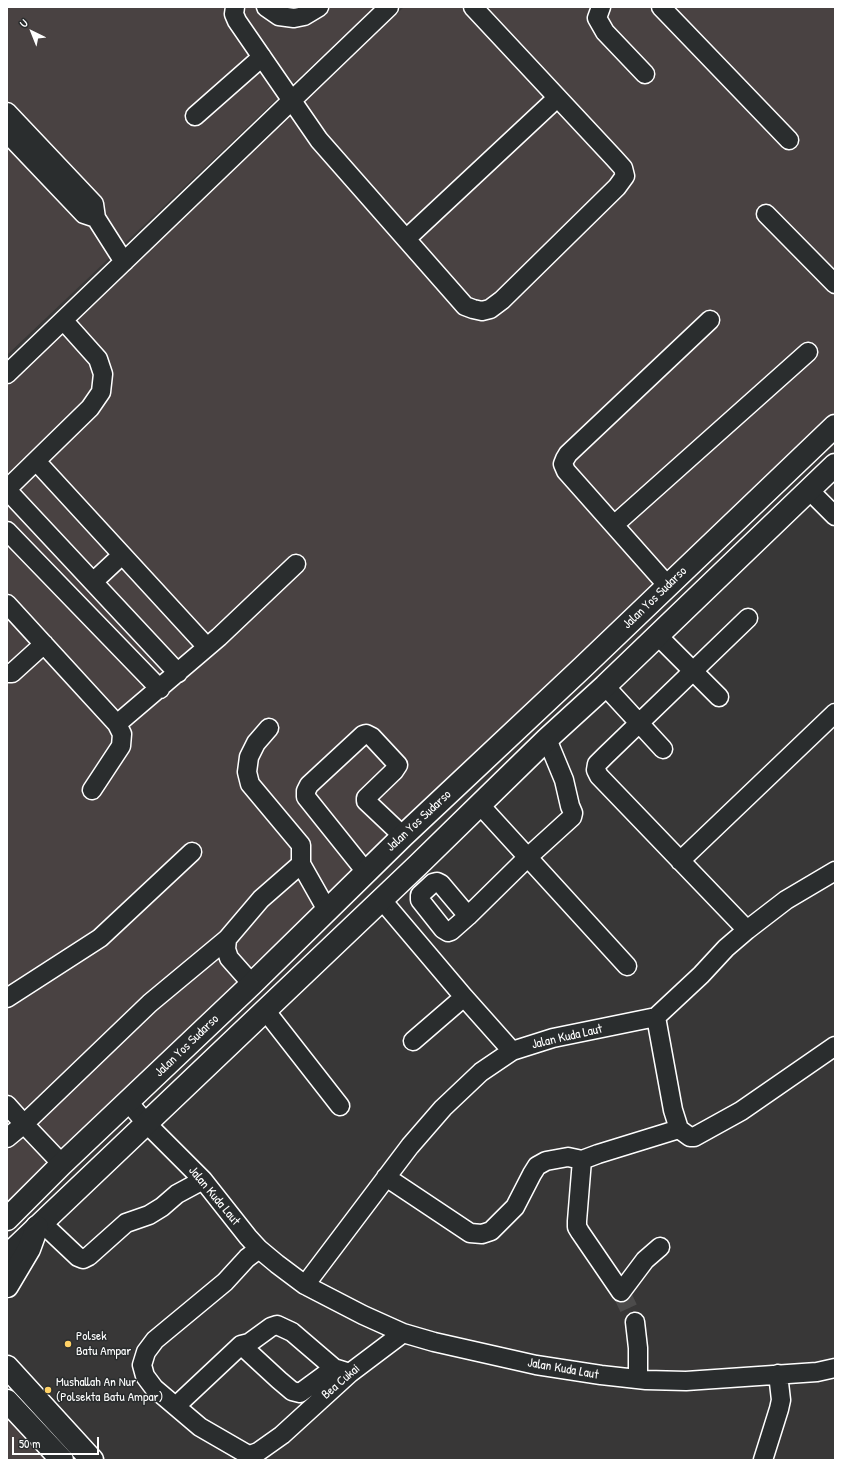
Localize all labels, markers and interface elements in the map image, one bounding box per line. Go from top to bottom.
north arrow [12,12,52,52]
text: U [17,16,31,30]
street label: Jalan Yos Sudarso [620,564,690,632]
street label: Jalan Yos Sudarso [383,787,455,855]
street label: Jalan Yos Sudarso [152,1012,222,1080]
street label: Jalan Kuda Laut [530,1021,604,1053]
street label: Jalan Kuda Laut [185,1163,243,1229]
place label: Polsek Batu Ampar [76,1329,131,1360]
marker: Polsek Batu Ampar [63,1339,73,1349]
street label: Jalan Kuda Laut [526,1355,600,1383]
street label: Bea Cukai [319,1361,363,1403]
place label: Mushallah An Nur (Polsekta Batu Ampar) [56,1375,163,1406]
marker: Mushallah An Nur (Polsekta Batu Ampar) [43,1385,53,1395]
scale bar [14,1429,101,1455]
text: 50 m [19,1435,40,1452]

